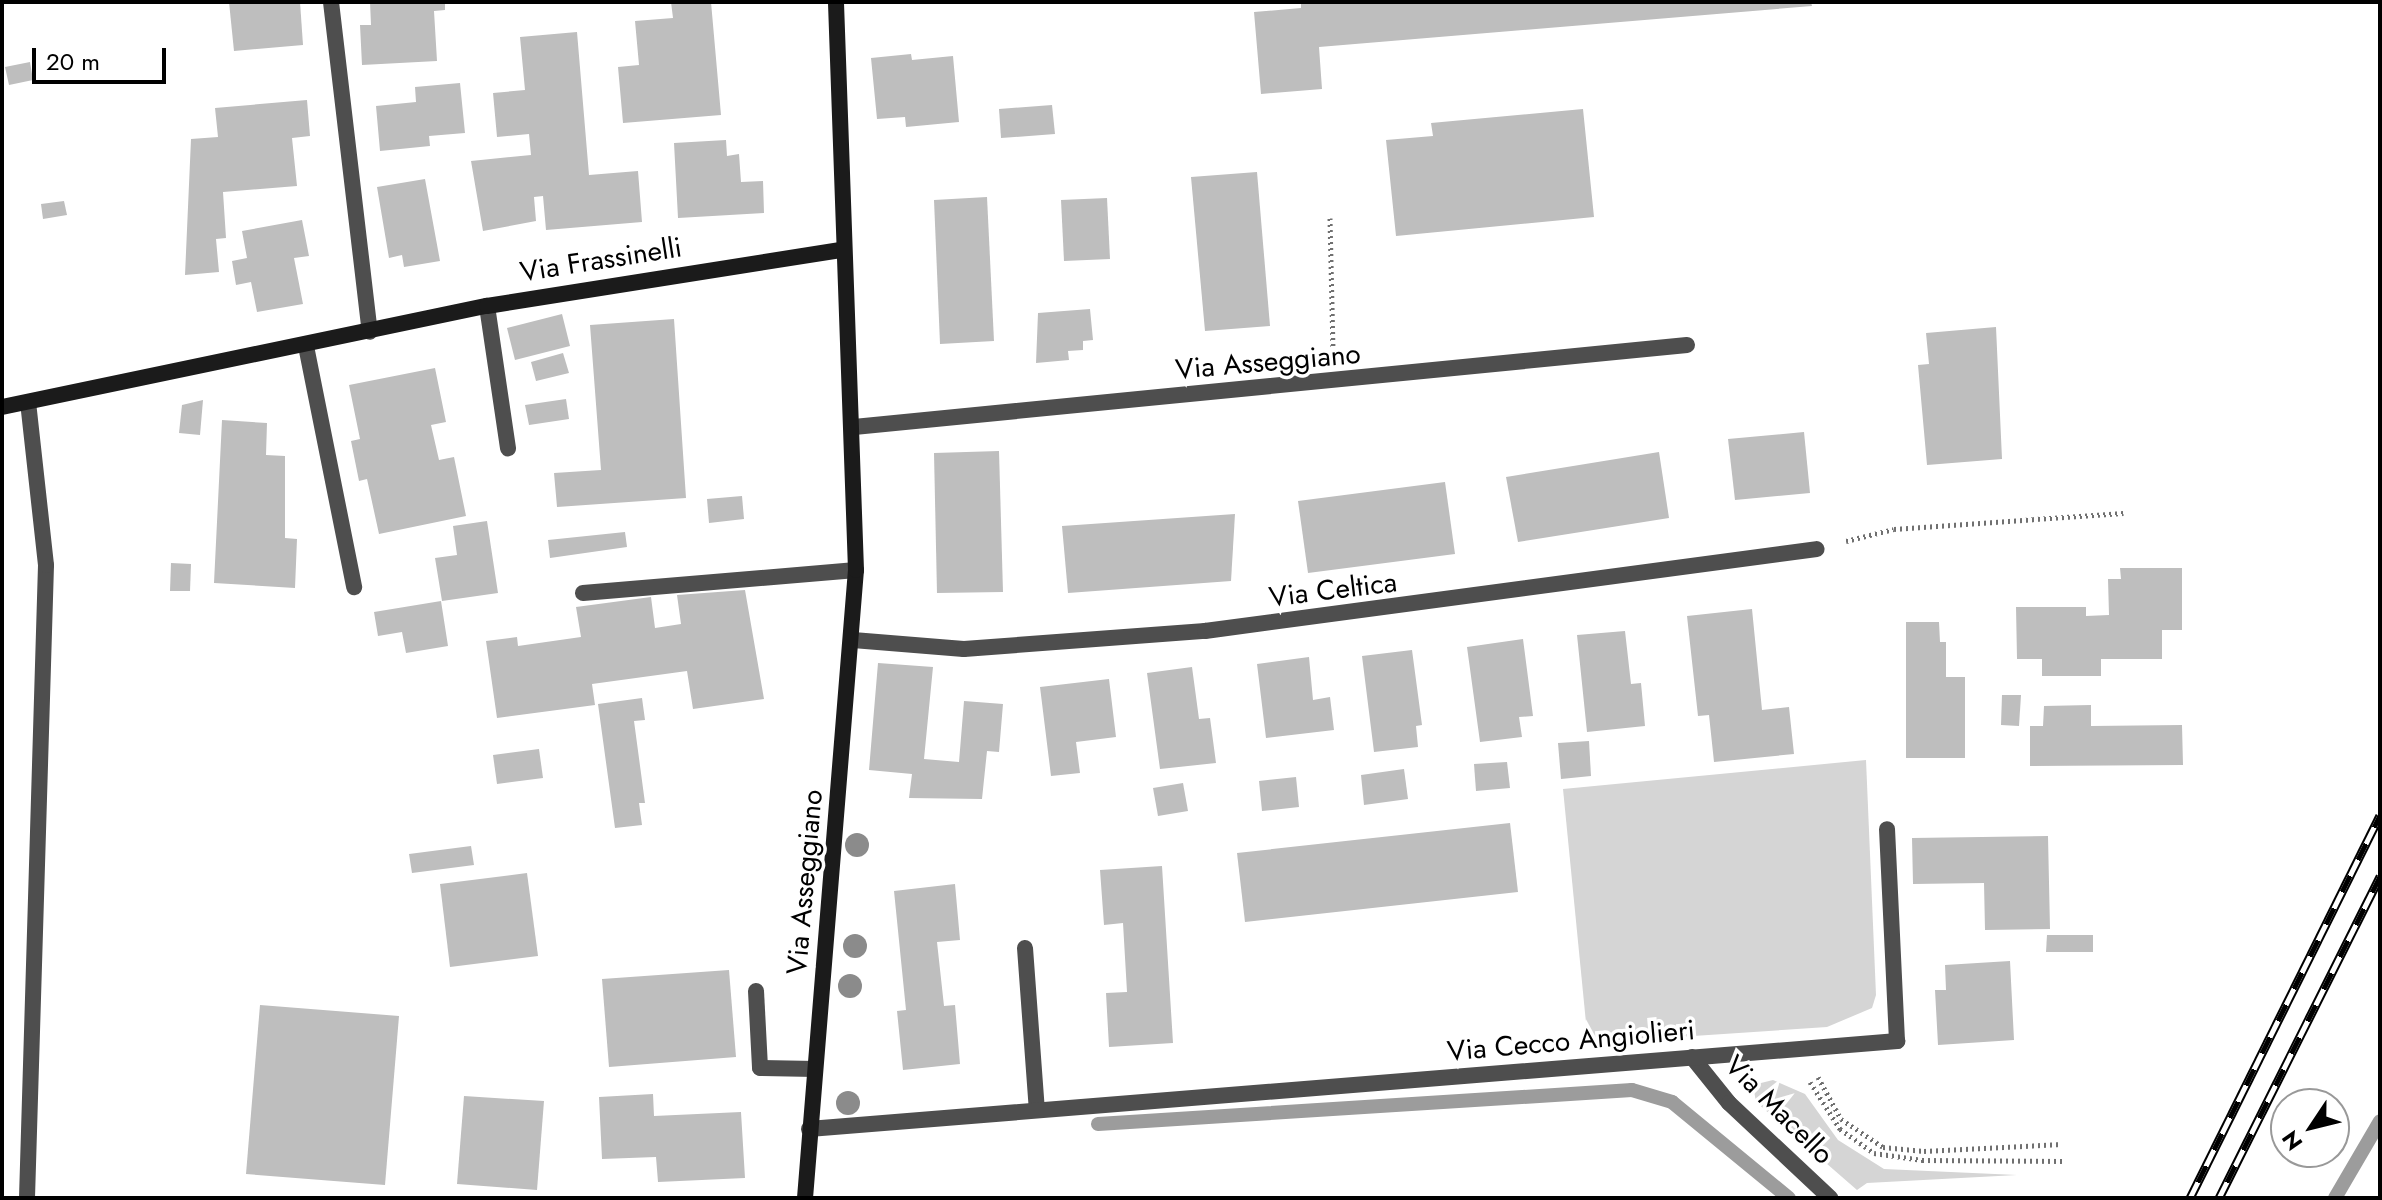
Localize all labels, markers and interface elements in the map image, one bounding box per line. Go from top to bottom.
scale bar [36,32,170,82]
text: 20 m [46,44,100,79]
street label: Via Frassinelli [518,231,684,289]
street label: Via Asseggiano [1174,337,1362,387]
street label: Via Celtica [1267,565,1399,615]
street label: Via Asseggiano [780,788,830,976]
street label: Via Cecco Angiolieri [1446,1013,1696,1069]
street label: Via Macello [1718,1049,1840,1171]
north arrow [2270,1088,2350,1168]
text: N [2274,1124,2310,1157]

